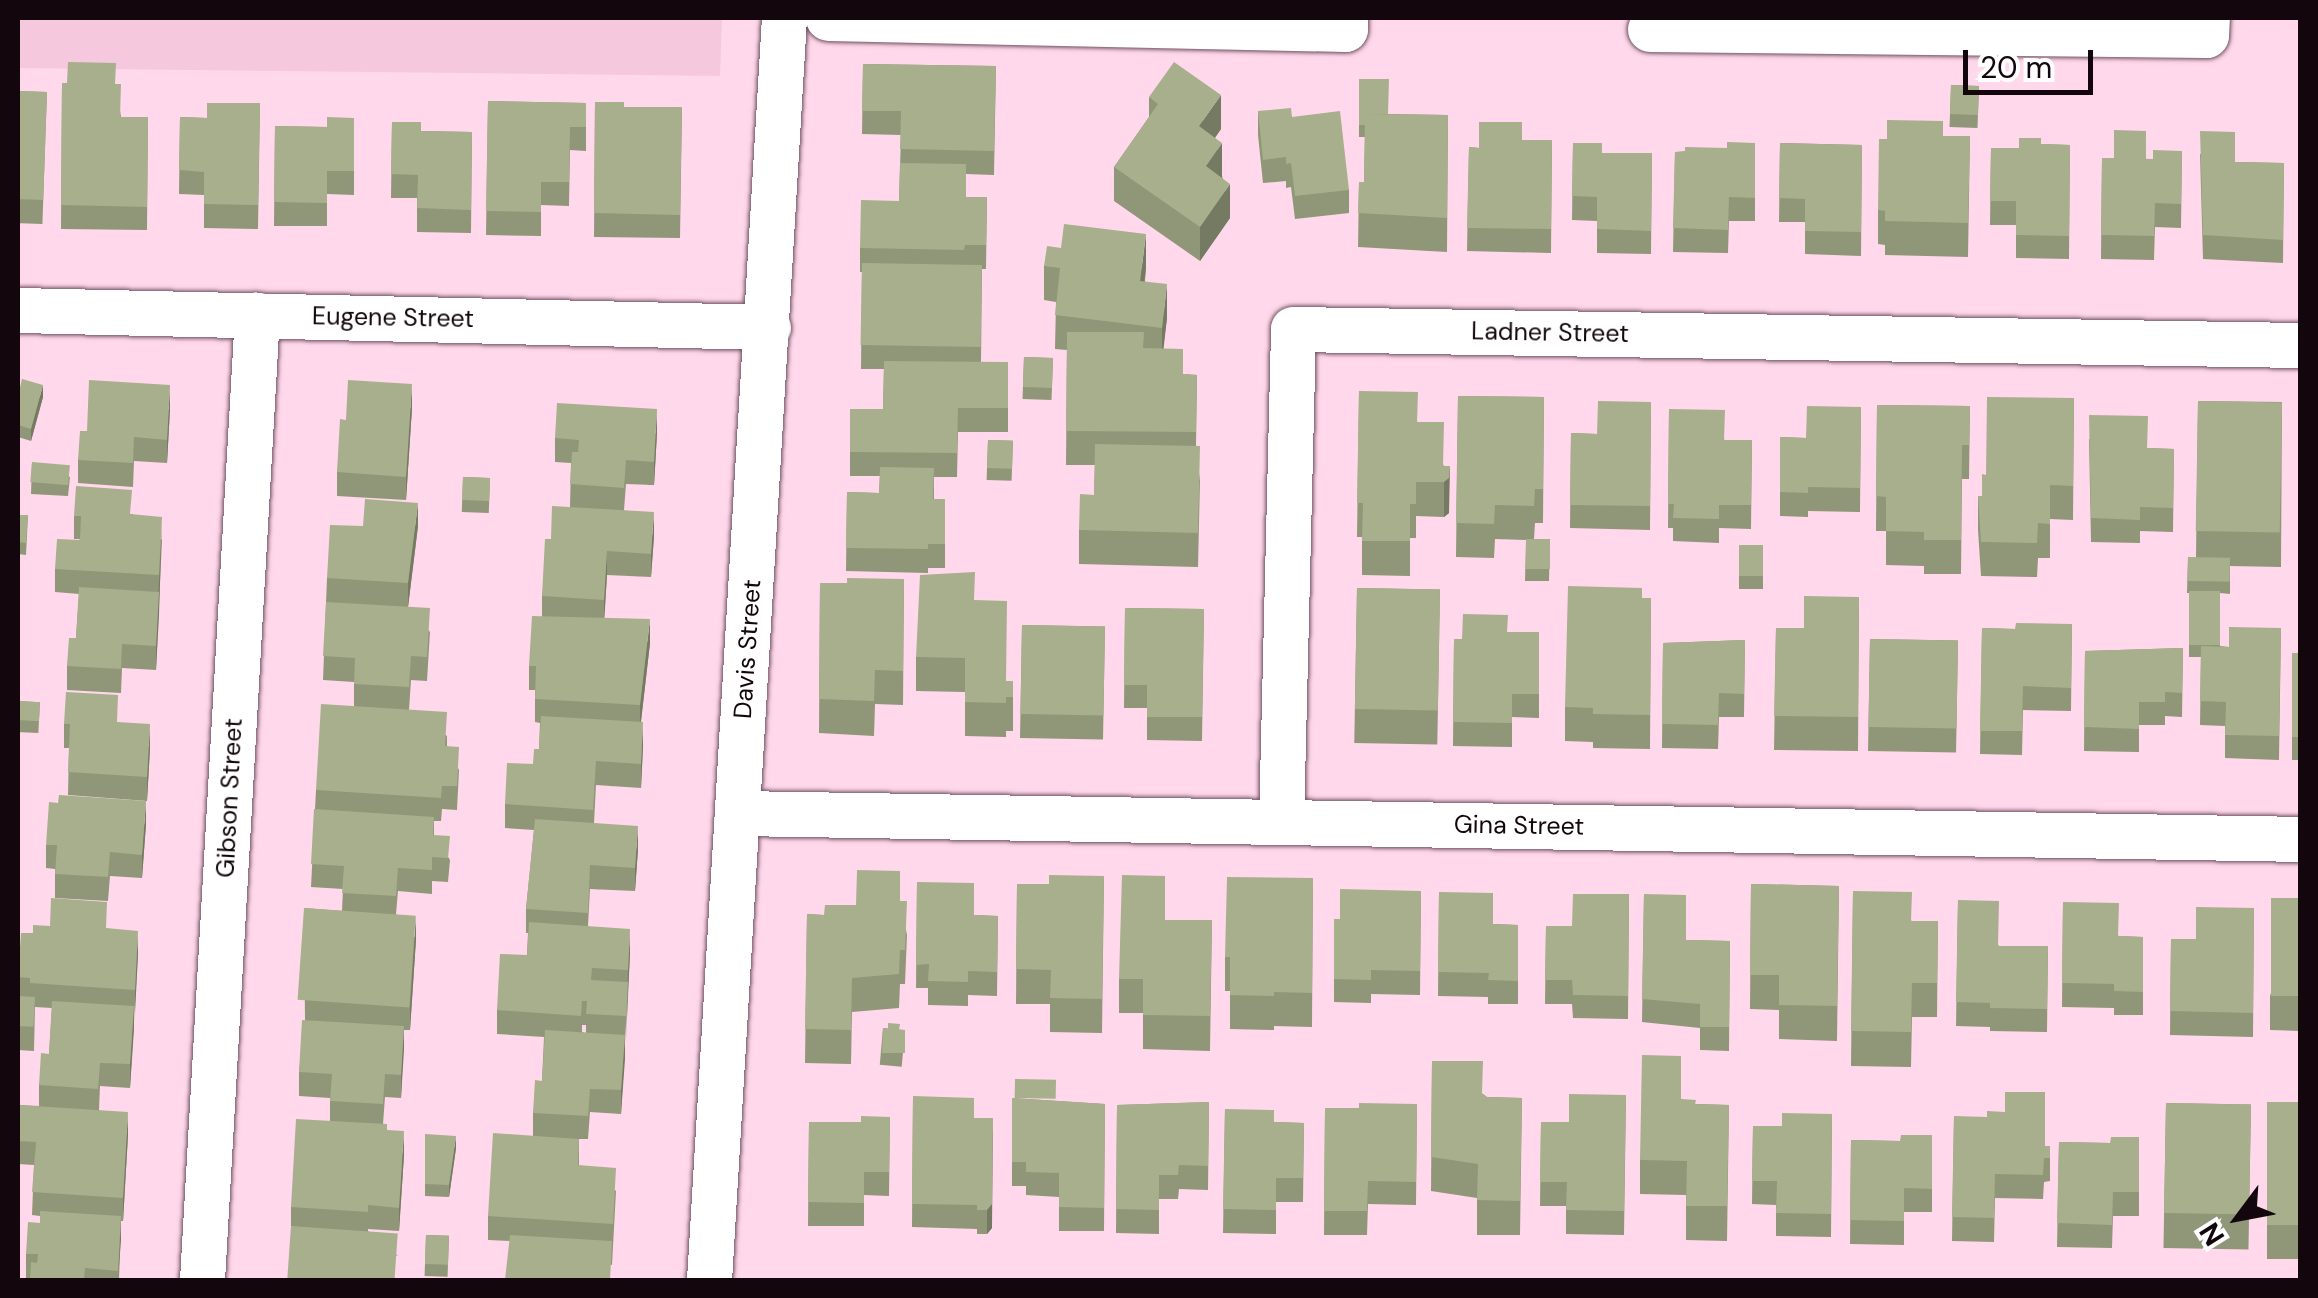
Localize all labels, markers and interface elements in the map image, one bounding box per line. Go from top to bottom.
scale bar [1968,30,2098,92]
text: 20 m [1980,48,2052,87]
street label: Eugene Street [312,302,474,334]
street label: Ladner Street [1471,317,1629,349]
street label: Davis Street [728,578,768,720]
street label: Gibson Street [211,717,249,879]
street label: Gina Street [1454,810,1584,842]
north arrow [2188,1168,2288,1268]
text: N [2191,1216,2233,1253]

